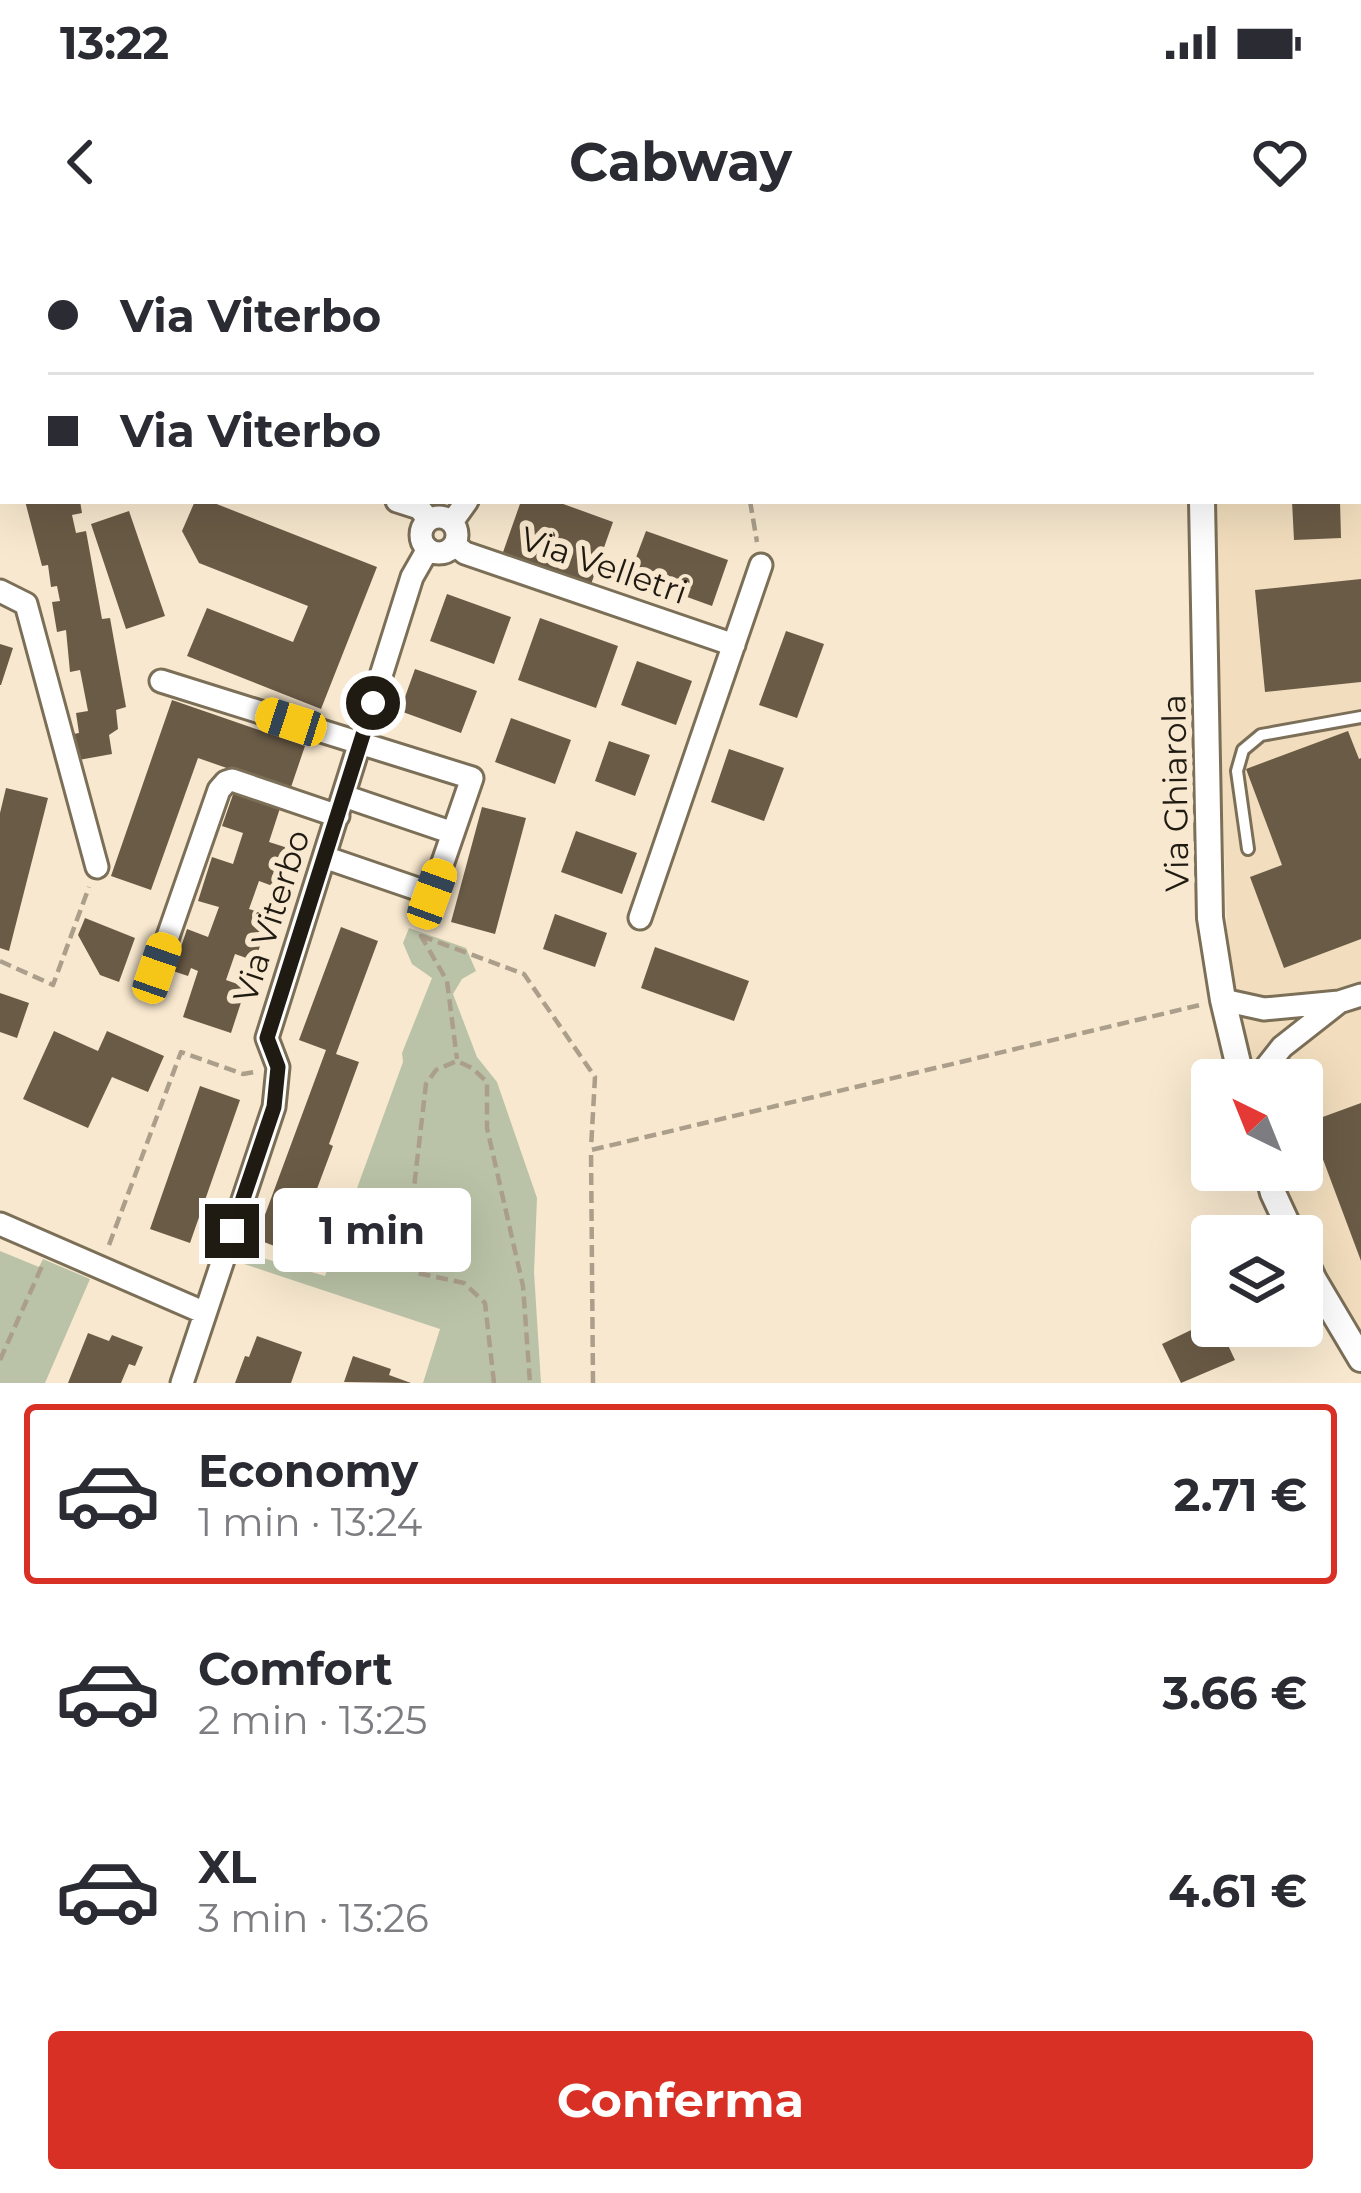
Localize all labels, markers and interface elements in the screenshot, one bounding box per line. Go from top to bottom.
text: 13:22 [60,15,169,70]
icon: back [48,129,114,195]
text: Cabway [569,129,792,195]
icon: heart [1247,129,1313,195]
text: Via Viterbo [120,288,381,343]
text: Via Viterbo [120,403,381,458]
street label: Via Velletri [515,518,693,612]
route start [346,676,400,730]
car [251,694,331,750]
street label: Via Ghiarola [1153,694,1197,892]
street label: Via Viterbo [224,825,318,1007]
car [403,854,461,934]
car [128,928,186,1008]
north arrow [1191,1059,1323,1191]
map controls [1191,1059,1323,1347]
callout: 1 min [274,1189,472,1273]
route end [205,1204,259,1258]
text: 1 min [319,1206,425,1254]
button: layers [1191,1215,1323,1347]
icon: car [54,1440,162,1548]
text: Economy [198,1443,418,1498]
text: 2.71 € [1174,1467,1307,1522]
text: 1 min · 13:24 [198,1498,422,1546]
icon: car [54,1638,162,1746]
text: Comfort [198,1641,393,1696]
text: 3.66 € [1163,1665,1307,1720]
text: 2 min · 13:25 [198,1696,427,1744]
icon: car [54,1836,162,1944]
text: XL [198,1839,256,1894]
text: 4.61 € [1168,1863,1307,1918]
text: 3 min · 13:26 [198,1894,429,1942]
button: Conferma [48,2031,1313,2169]

